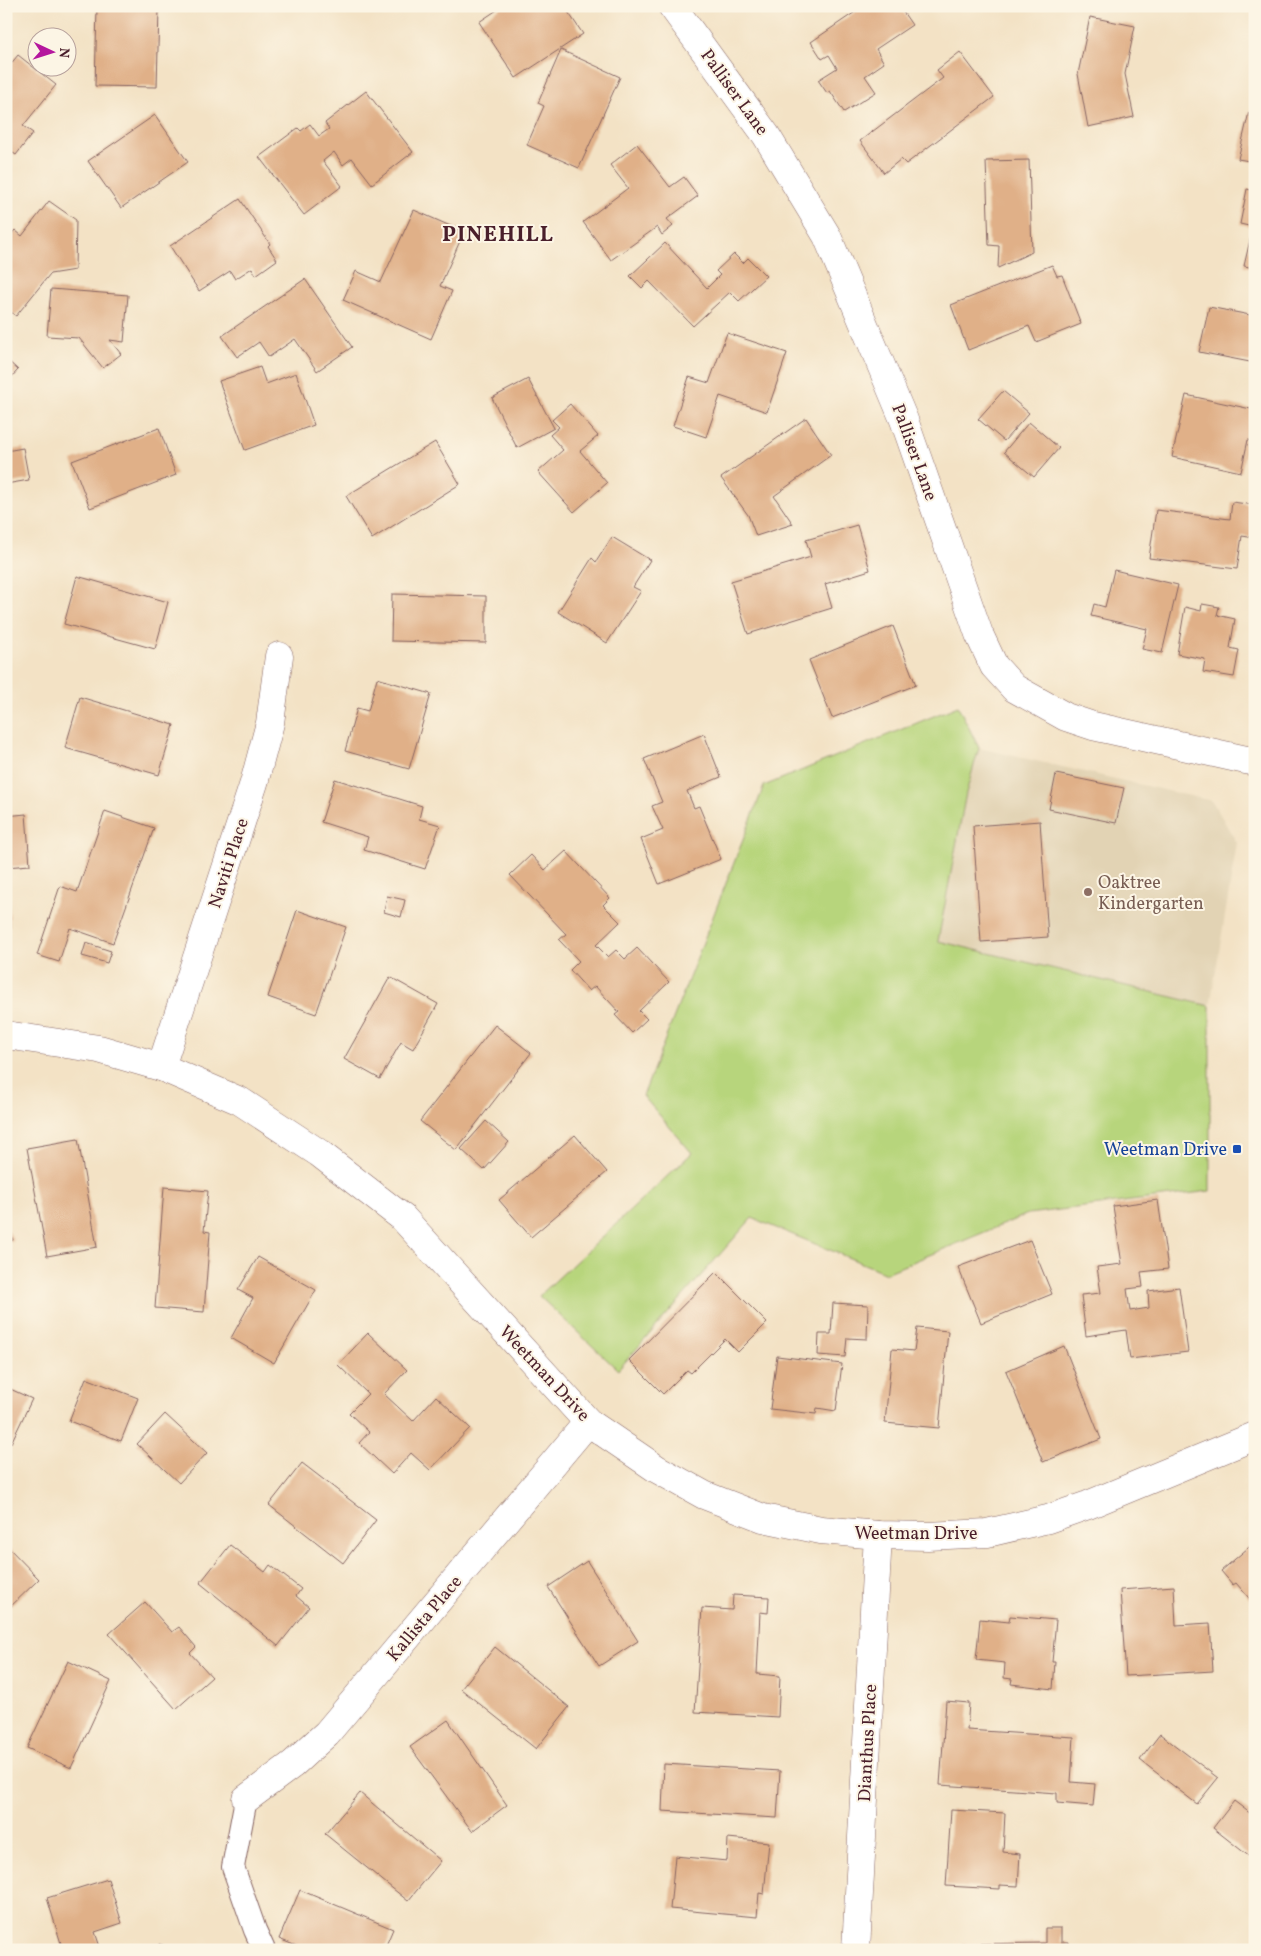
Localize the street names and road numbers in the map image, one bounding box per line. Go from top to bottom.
street label: Palliser Lane [694,45,774,141]
street label: Palliser Lane [885,401,943,504]
street label: Naviti Place [203,815,256,912]
street label: Weetman Drive [493,1320,595,1428]
street label: Weetman Drive [854,1522,978,1547]
street label: Kallista Place [382,1571,469,1667]
street label: Dianthus Place [853,1683,884,1803]

